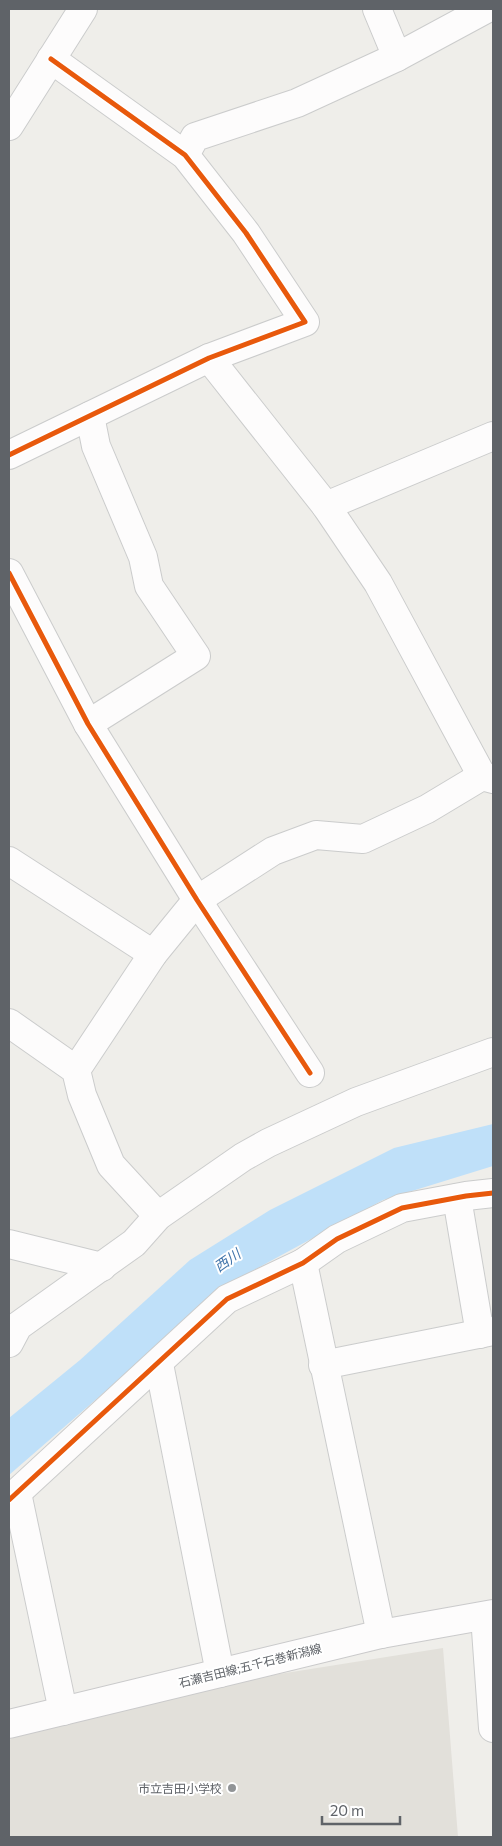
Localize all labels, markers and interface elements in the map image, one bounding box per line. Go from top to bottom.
water label: 西川 [211,1244,245,1275]
street label: 石瀬吉田線;五千石巻新潟線 [177,1640,323,1691]
place label: 市立吉田小学校 [138,1781,222,1795]
marker: 市立吉田小学校 [226,1782,238,1794]
scale bar [322,1794,400,1826]
text: 20 m [330,1801,364,1819]

